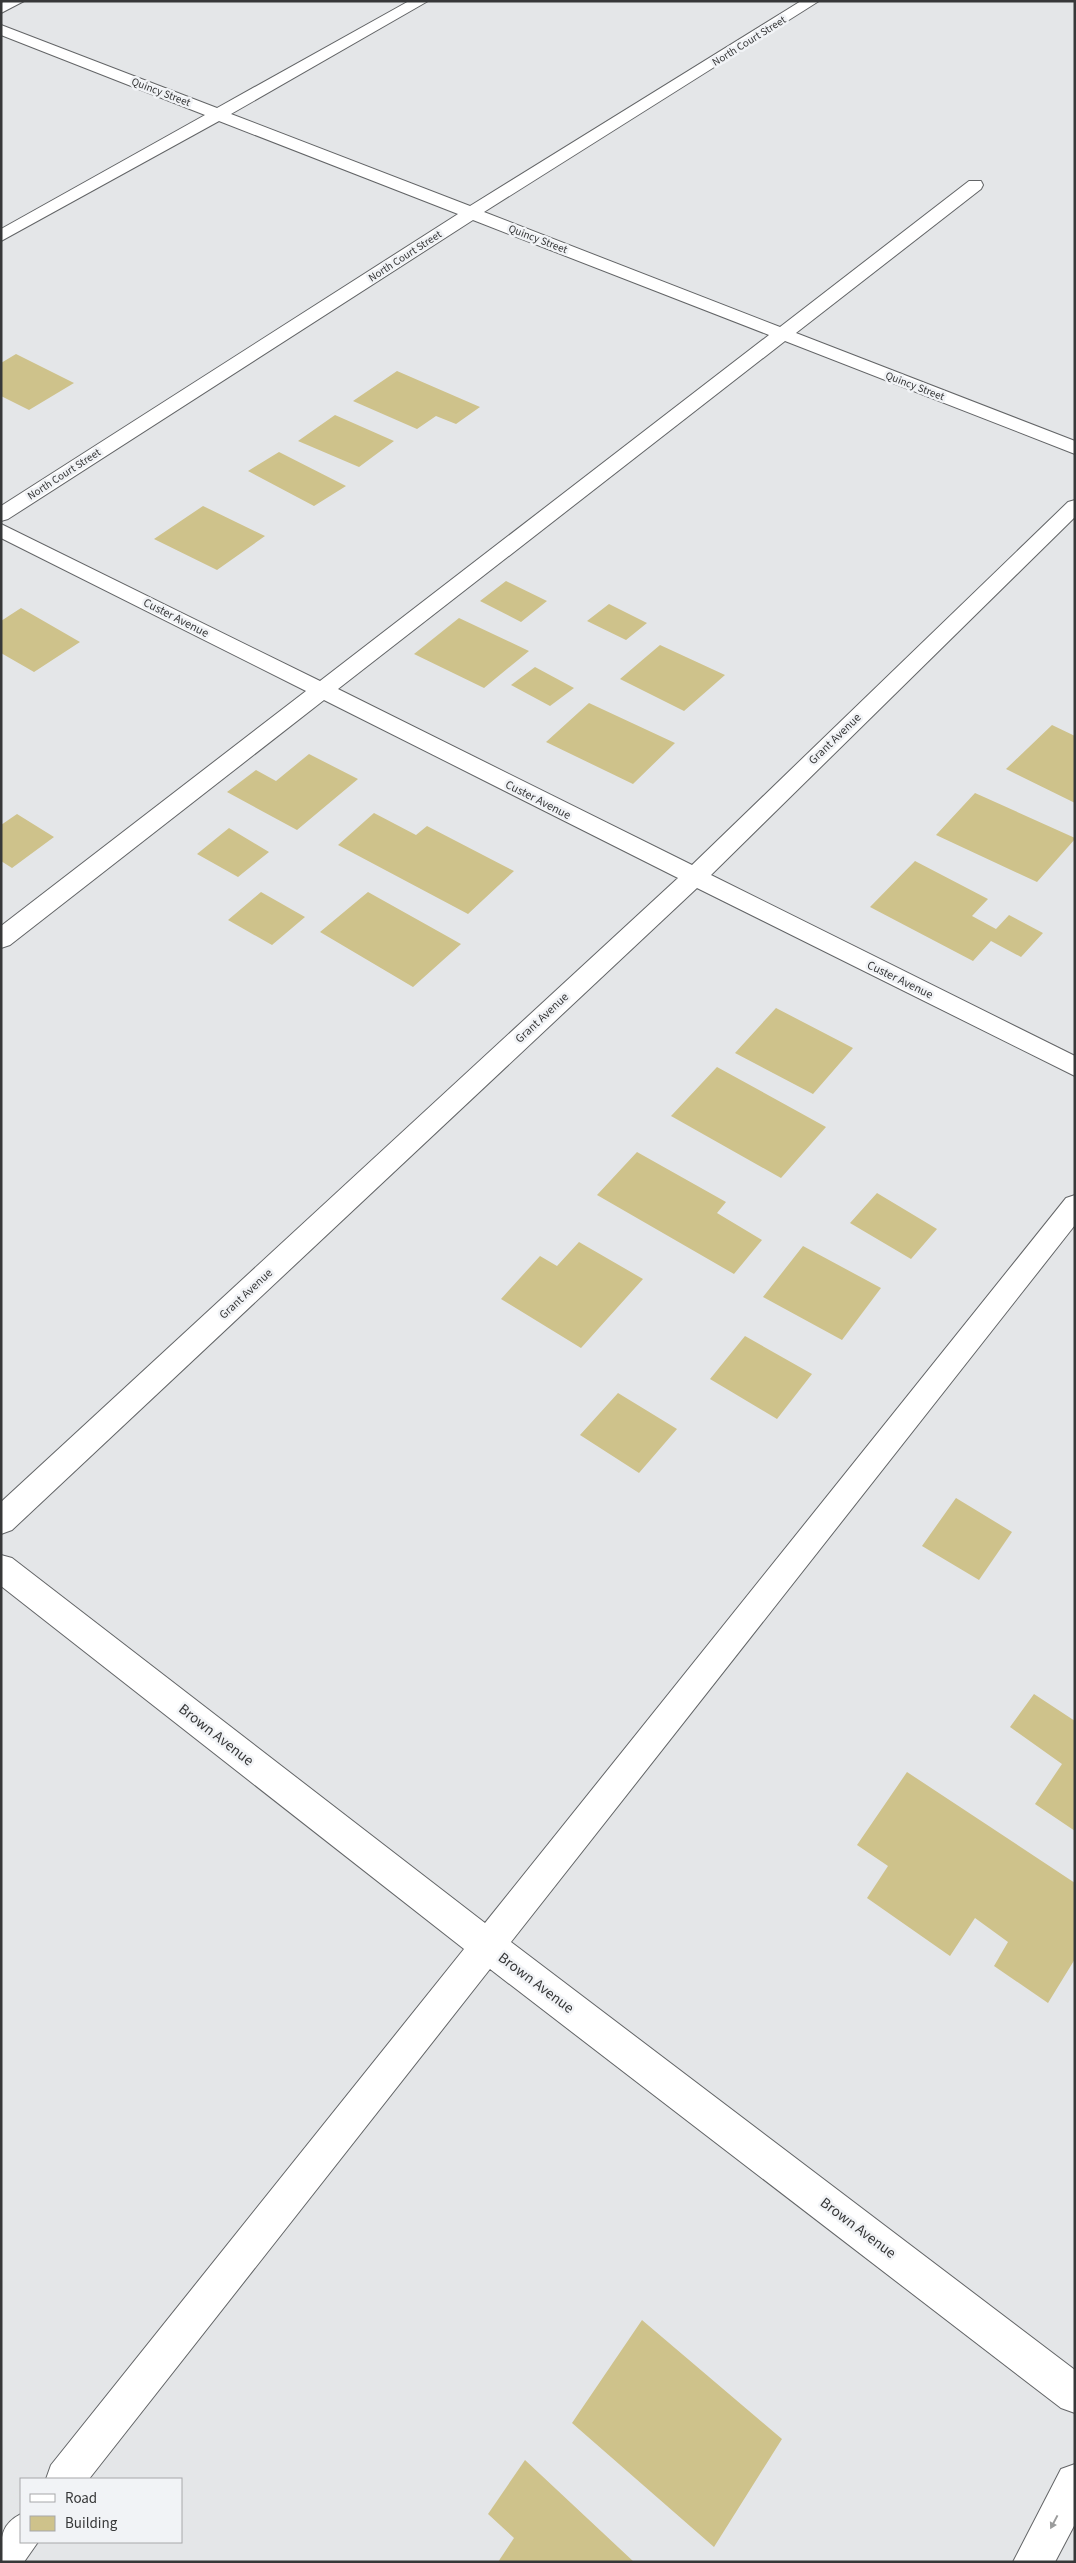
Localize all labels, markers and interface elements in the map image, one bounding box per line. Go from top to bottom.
street label: North Court Street [709,12,789,70]
street label: Quincy Street [129,74,193,110]
street label: Quincy Street [506,221,570,257]
street label: North Court Street [366,227,445,285]
street label: Quincy Street [883,368,947,404]
street label: North Court Street [25,445,104,503]
street label: Custer Avenue [140,594,212,642]
street label: Grant Avenue [805,709,865,769]
street label: Custer Avenue [502,776,574,824]
street label: Custer Avenue [864,957,936,1003]
street label: Grant Avenue [512,989,572,1047]
street label: Grant Avenue [216,1265,276,1323]
street label: Brown Avenue [174,1699,258,1771]
street label: Brown Avenue [494,1947,578,2019]
street label: Brown Avenue [816,2192,900,2264]
legend [20,2478,182,2543]
text: Road [65,2488,97,2509]
text: Building [65,2513,118,2534]
one-way arrow [1050,2515,1058,2530]

